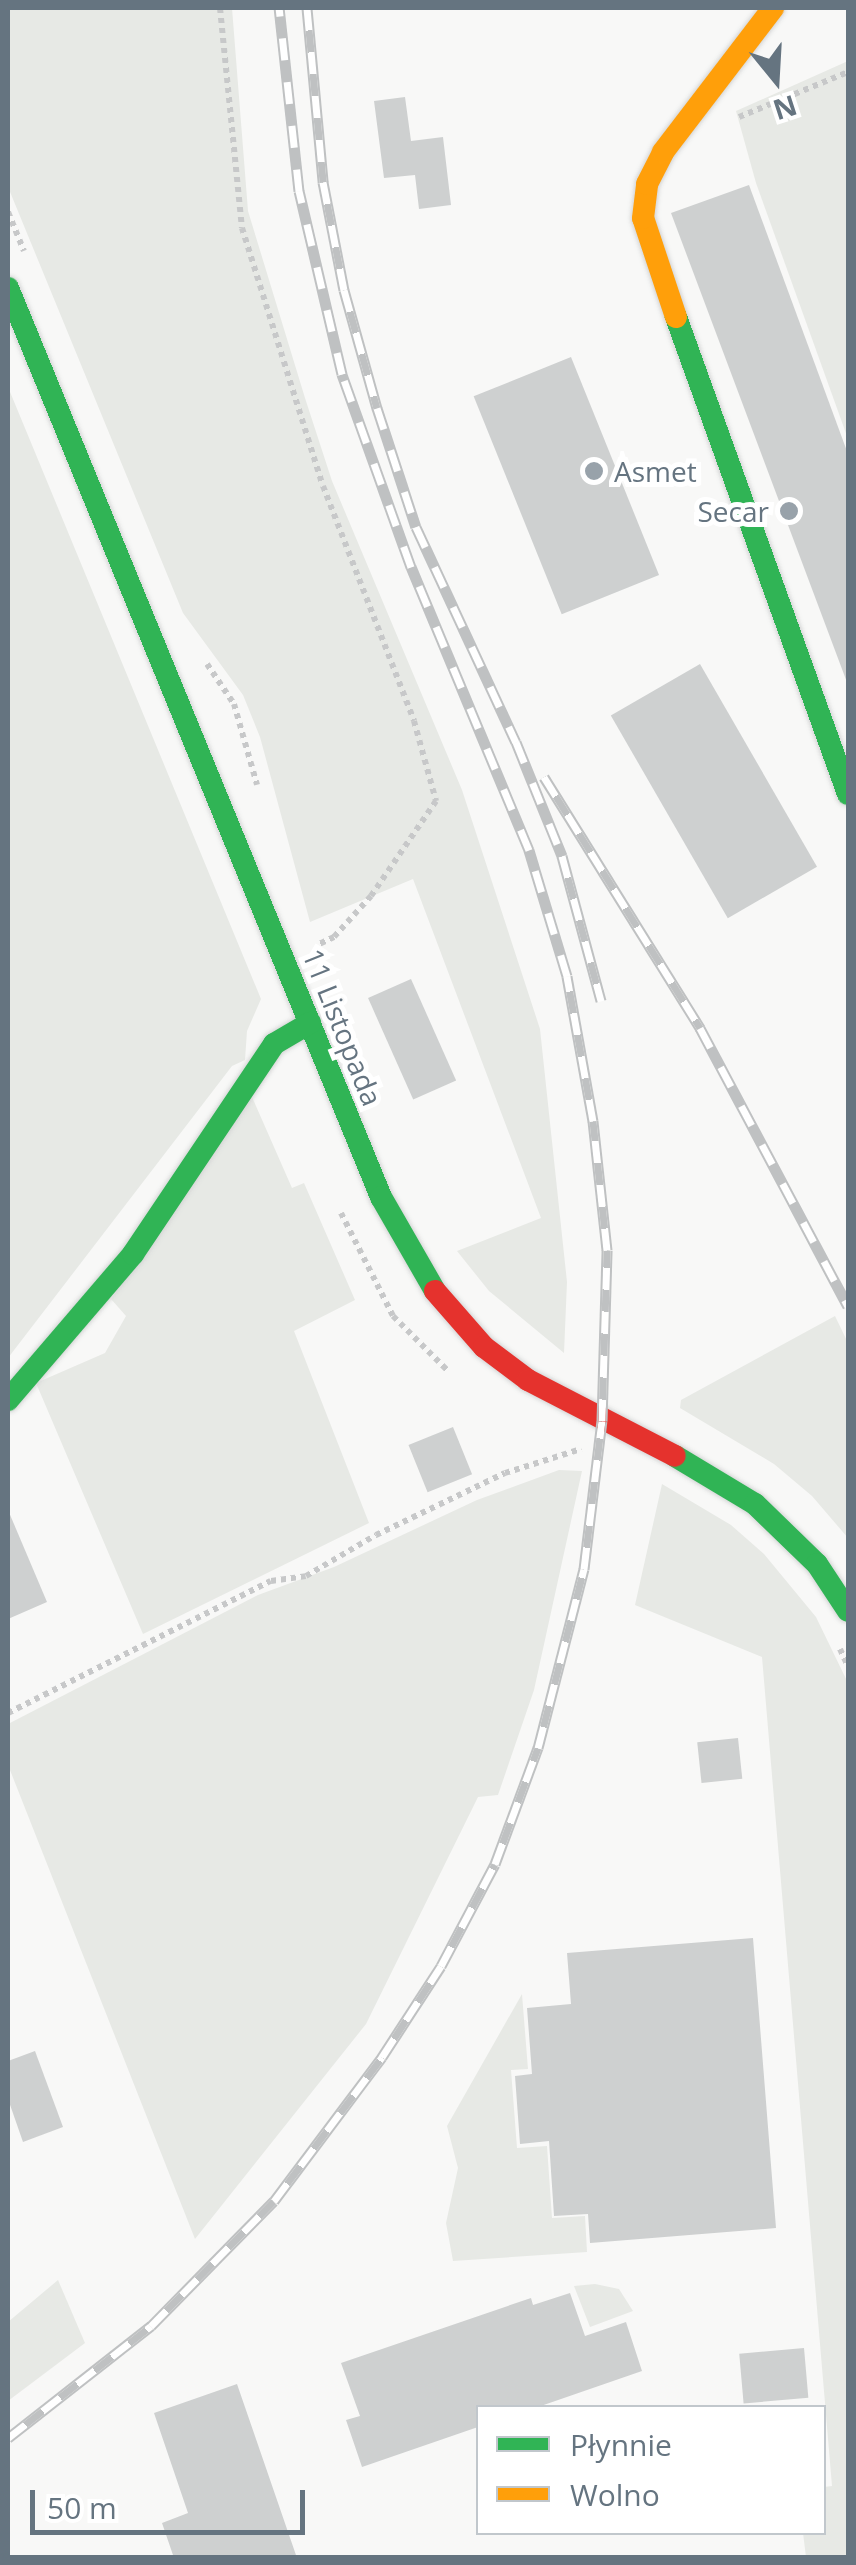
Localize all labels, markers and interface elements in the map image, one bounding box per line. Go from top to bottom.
north arrow [726,30,826,130]
text: N [769,87,802,130]
place label: Asmet [614,454,697,488]
marker: Asmet [583,460,605,482]
place label: Secar [698,494,769,528]
marker: Secar [778,500,800,522]
street label: 11 Listopada [296,944,390,1110]
legend [476,2405,826,2535]
text: Płynnie [570,2424,672,2465]
scale bar [35,2470,310,2532]
text: Wolno [570,2474,660,2515]
text: 50 m [47,2487,117,2528]

